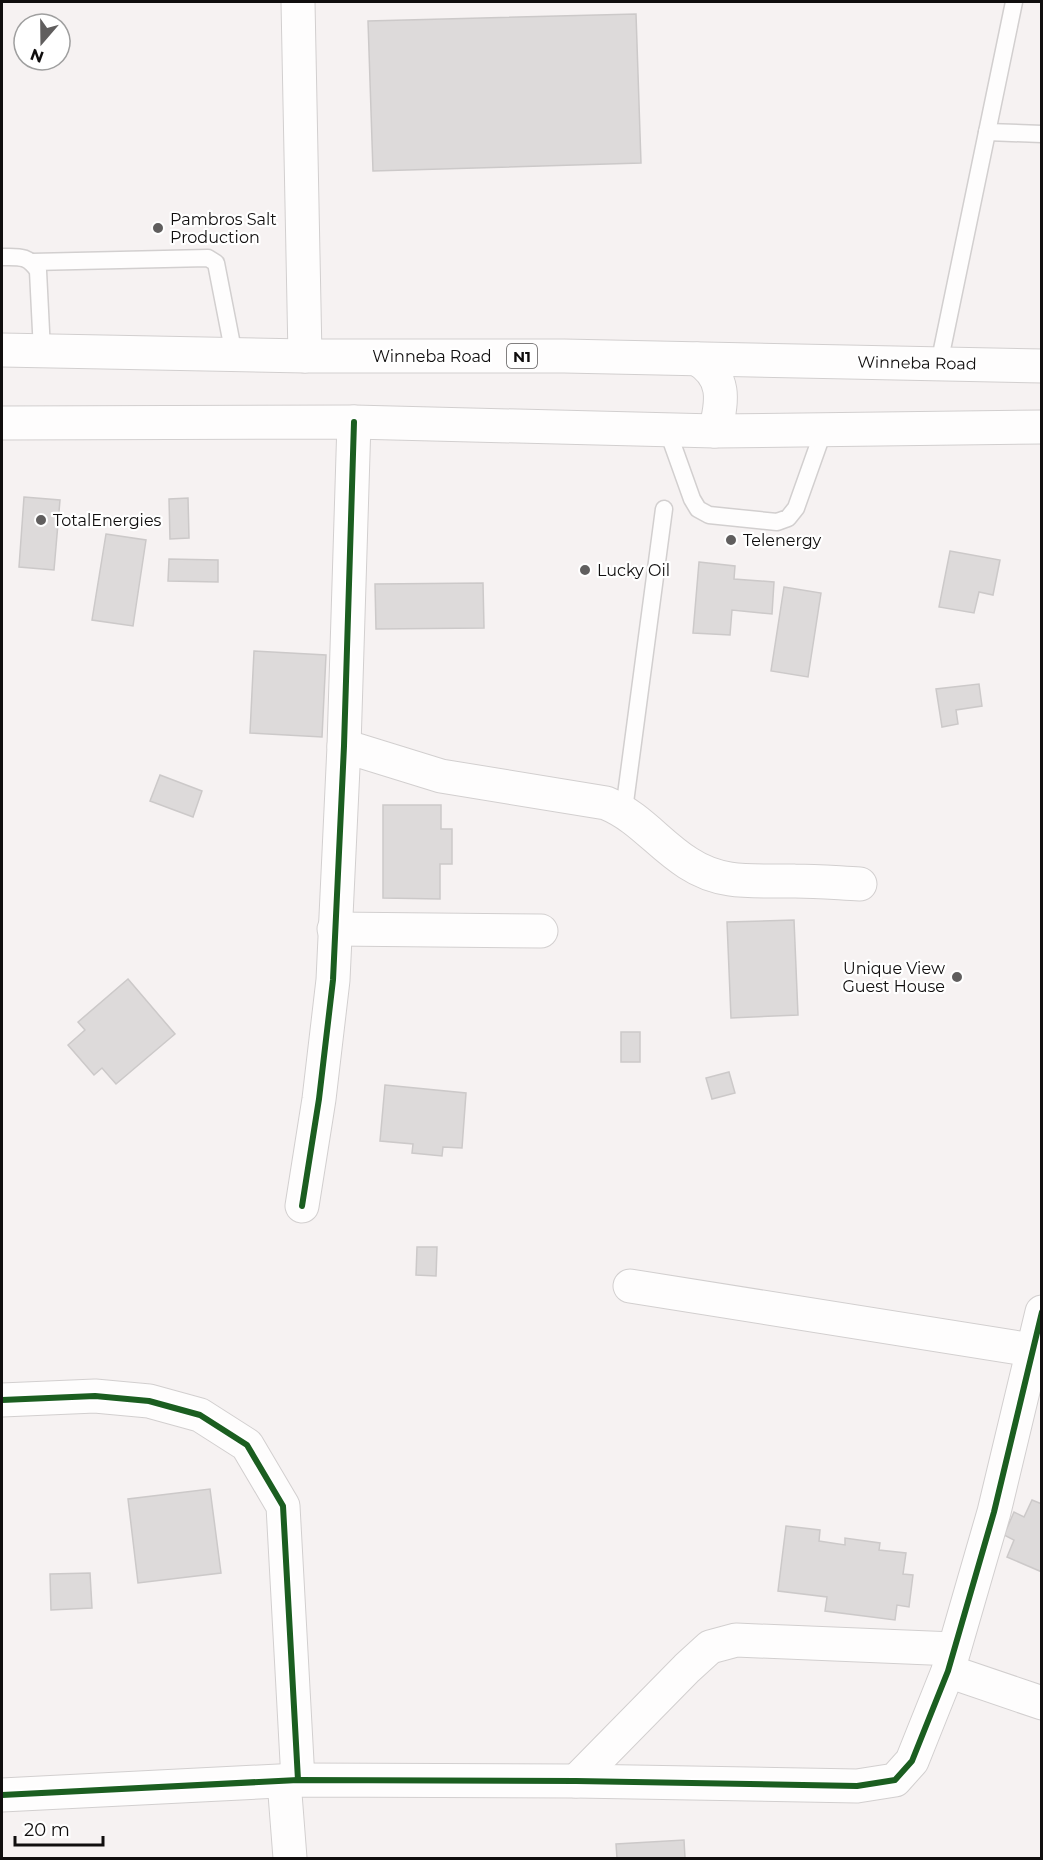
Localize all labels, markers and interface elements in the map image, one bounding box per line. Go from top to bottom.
north arrow [12,12,72,72]
text: N [28,44,46,67]
place label: Pambros Salt Production [170,210,277,247]
marker: Pambros Salt Production [151,221,165,235]
road number: N1 [507,344,537,368]
street label: Winneba Road [372,347,492,366]
street label: Winneba Road [857,352,977,374]
place label: TotalEnergies [53,511,162,530]
marker: TotalEnergies [34,513,48,527]
place label: Telenergy [743,531,822,550]
marker: Telenergy [724,533,738,547]
place label: Lucky Oil [597,561,670,580]
marker: Lucky Oil [578,563,592,577]
place label: Unique View Guest House [842,959,945,996]
marker: Unique View Guest House [950,970,964,984]
scale bar [15,1809,104,1847]
text: 20 m [24,1819,70,1841]

